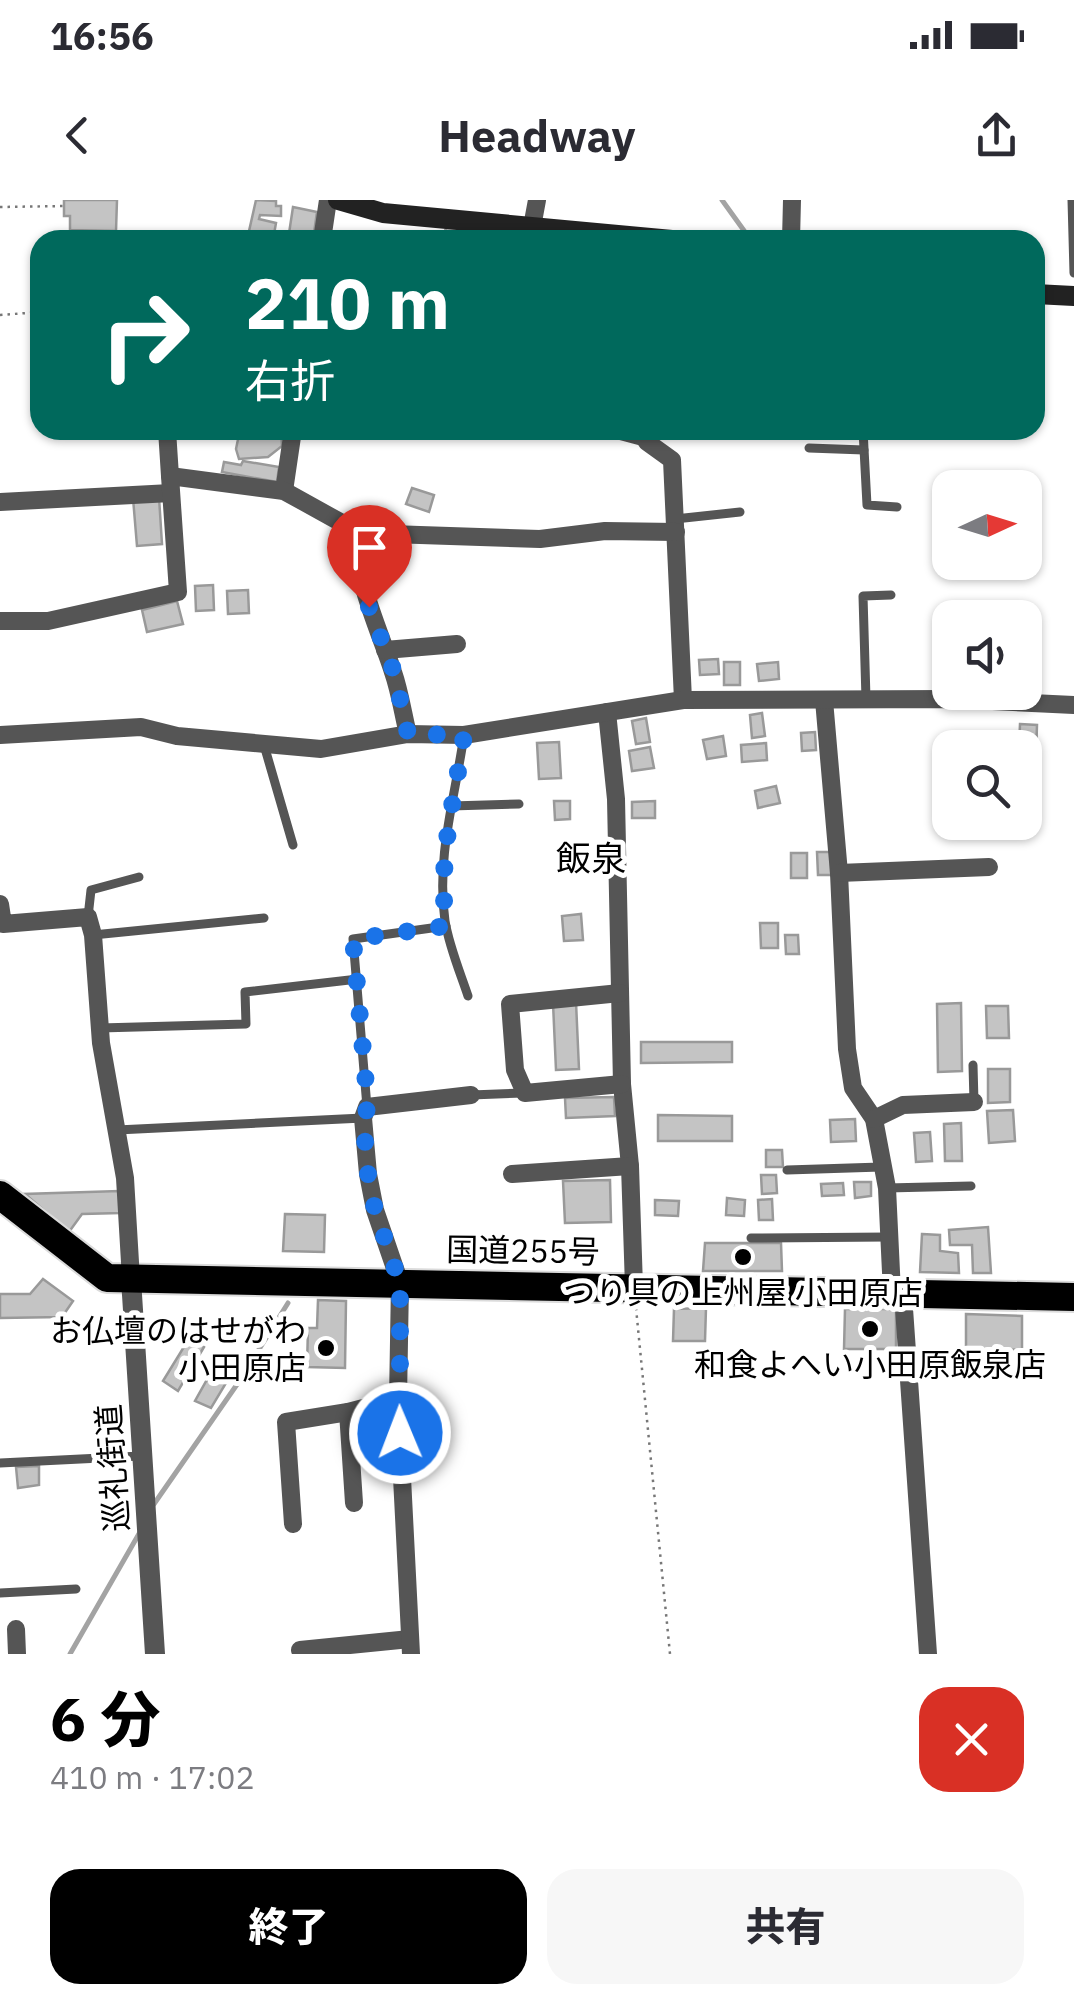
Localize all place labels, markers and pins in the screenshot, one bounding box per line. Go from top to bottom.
pin [327,505,412,608]
marker: つり具の上州屋 小田原店 [732,1246,754,1268]
place label: つり具の上州屋 小田原店 [563,1271,923,1313]
place label: お仏壇のはせがわ 小田原店 [50,1309,306,1388]
marker: 和食よへい小田原飯泉店 [859,1318,881,1340]
marker: お仏壇のはせがわ 小田原店 [315,1337,337,1359]
place label: 和食よへい小田原飯泉店 [694,1343,1046,1385]

